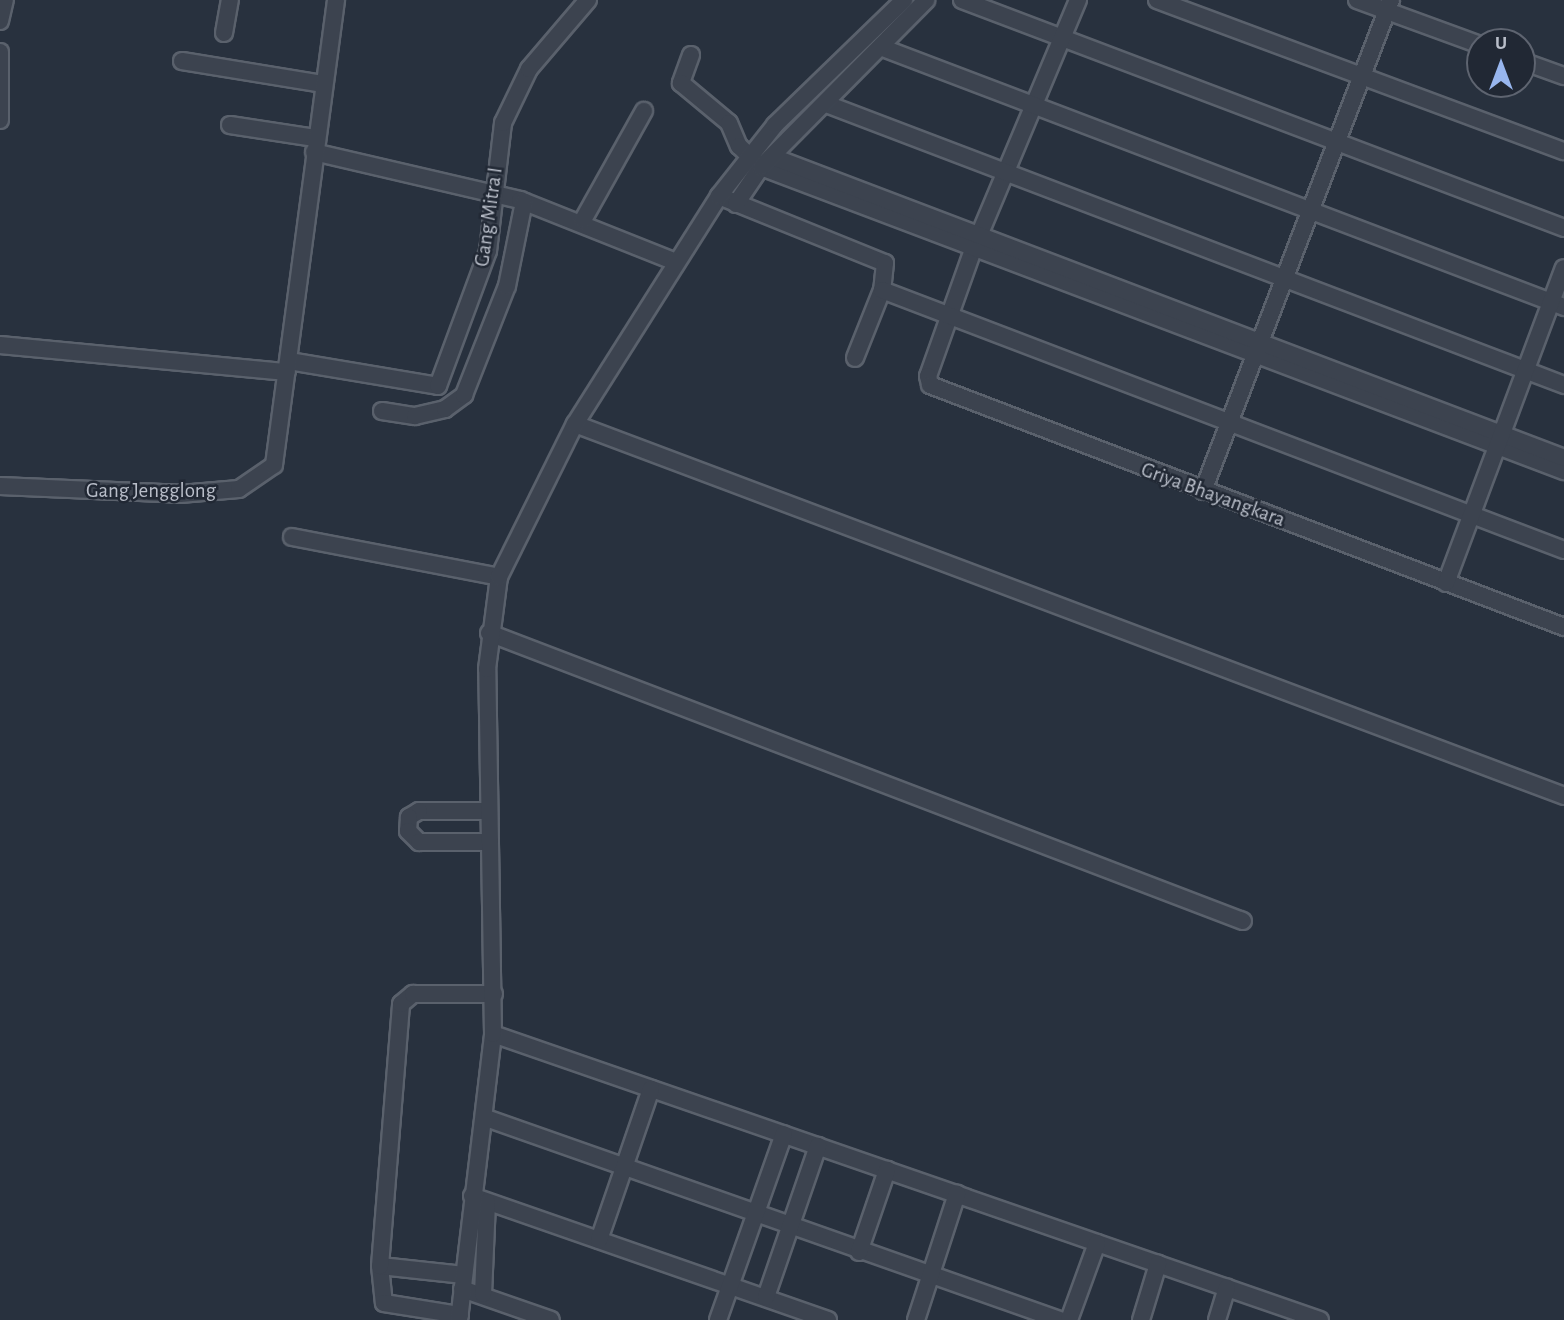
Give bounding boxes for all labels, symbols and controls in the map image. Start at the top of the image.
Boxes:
north arrow [1466,28,1536,98]
text: U [1495,34,1507,53]
street label: Gang Mitra I [470,166,508,268]
street label: Griya Bhayangkara [1137,457,1289,533]
street label: Gang Jengglong [86,478,216,504]

